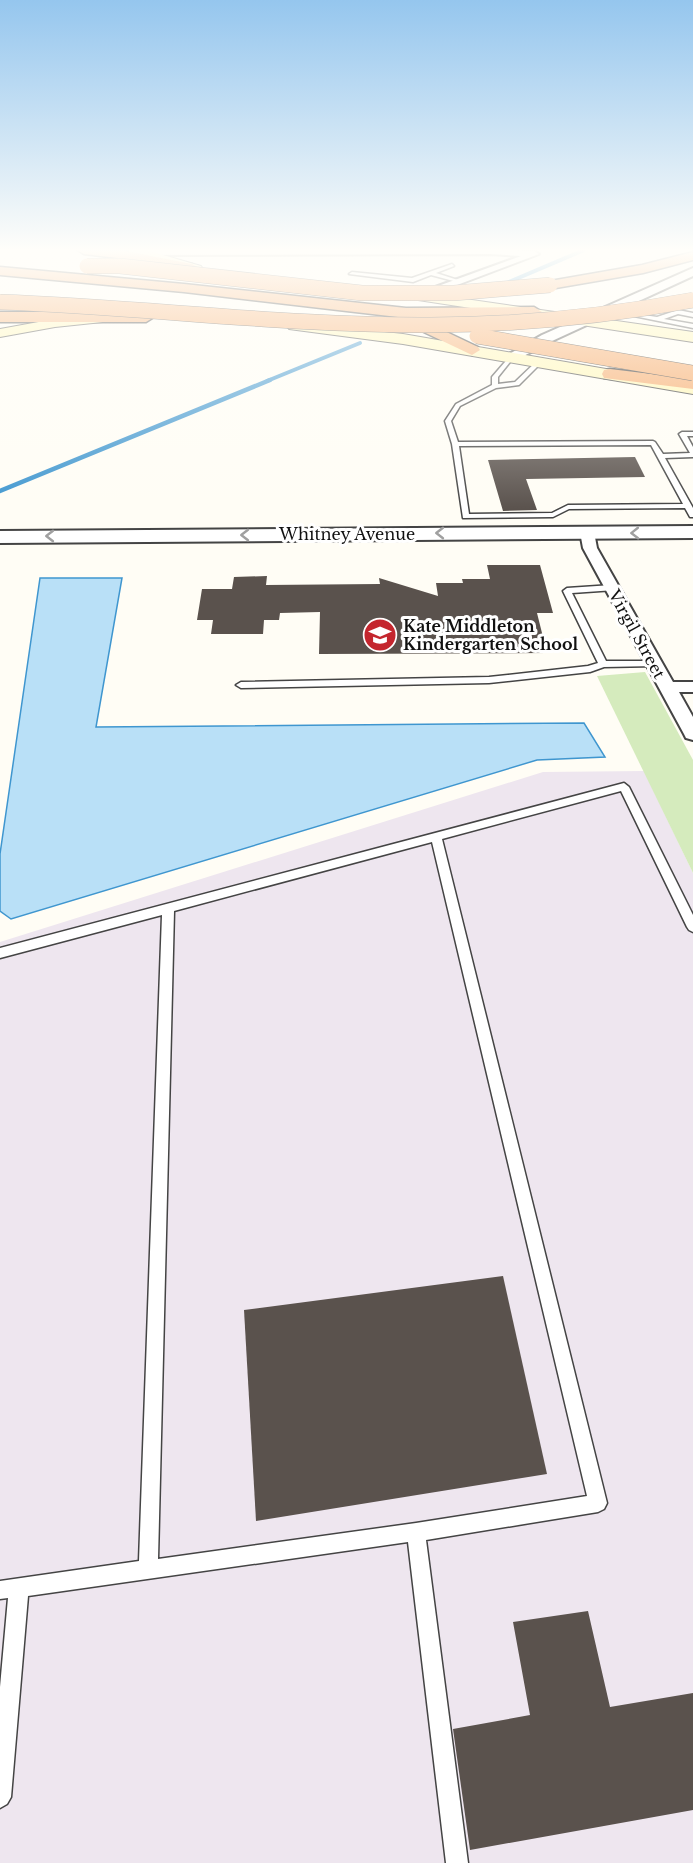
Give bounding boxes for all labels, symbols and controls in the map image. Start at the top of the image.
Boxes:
street label: Whitney Avenue [278,524,415,544]
one-way arrow [435,527,444,539]
one-way arrow [630,527,639,539]
one-way arrow [240,529,249,541]
one-way arrow [45,530,54,542]
street label: Virgil Street [604,585,670,682]
place label: Kate Middleton Kindergarten School [403,616,578,654]
school or university icon: Kate Middleton Kindergarten School [362,617,398,653]

